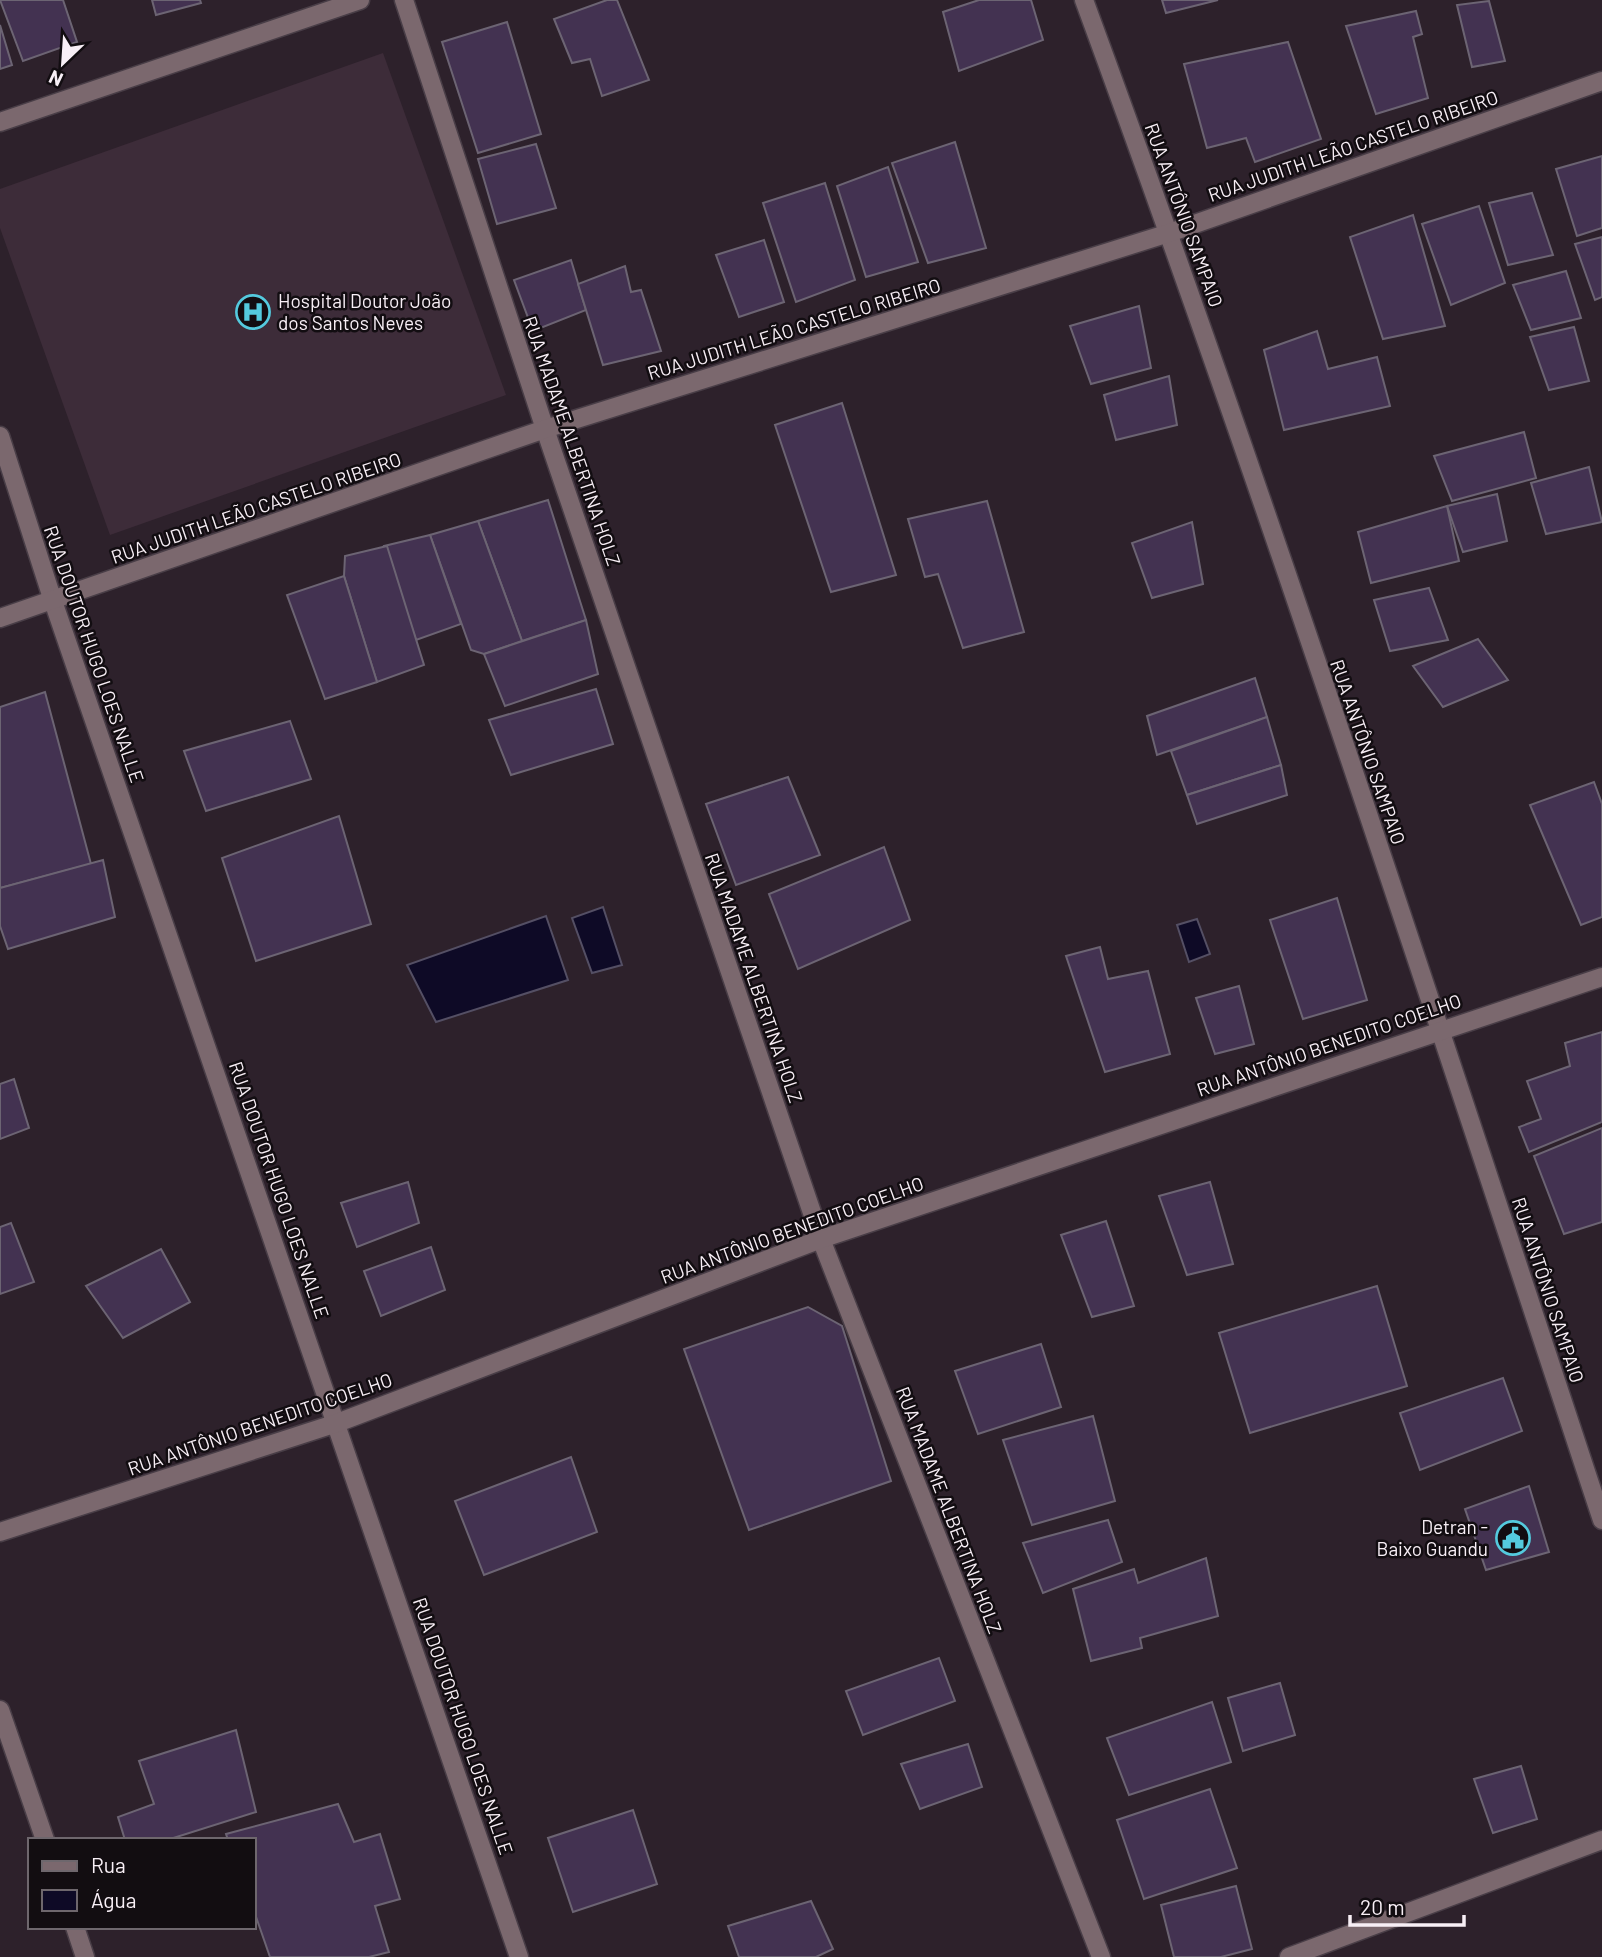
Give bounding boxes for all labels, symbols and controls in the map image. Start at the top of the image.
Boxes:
north arrow [28,28,98,98]
text: N [45,66,66,92]
street label: RUA JUDITH LEÃO CASTELO RIBEIRO [1205,85,1501,206]
street label: RUA ANTÔNIO SAMPAIO [1141,120,1228,310]
street label: RUA JUDITH LEÃO CASTELO RIBEIRO [644,273,943,384]
place label: Hospital Doutor João dos Santos Neves [278,289,451,334]
hospital icon: Hospital Doutor João dos Santos Neves [234,293,272,331]
street label: RUA MADAME ALBERTINA HOLZ [519,313,626,569]
street label: RUA JUDITH LEÃO CASTELO RIBEIRO [108,447,404,568]
street label: RUA DOUTOR HUGO LOES NALLE [40,522,149,785]
street label: RUA ANTÔNIO SAMPAIO [1326,656,1411,847]
street label: RUA MADAME ALBERTINA HOLZ [701,850,808,1106]
street label: RUA ANTÔNIO BENEDITO COELHO [1194,988,1464,1101]
street label: RUA DOUTOR HUGO LOES NALLE [225,1058,334,1321]
street label: RUA ANTÔNIO BENEDITO COELHO [657,1171,926,1288]
street label: RUA ANTÔNIO SAMPAIO [1508,1194,1589,1386]
street label: RUA ANTÔNIO BENEDITO COELHO [125,1367,395,1480]
street label: RUA MADAME ALBERTINA HOLZ [892,1383,1007,1637]
place label: Detran - Baixo Guandu [1377,1515,1488,1560]
public building icon: Detran - Baixo Guandu [1494,1519,1532,1557]
street label: RUA DOUTOR HUGO LOES NALLE [409,1594,518,1857]
legend [28,1838,256,1929]
text: Rua [91,1852,126,1877]
scale bar [1350,1884,1464,1928]
text: Água [91,1887,137,1912]
text: 20 m [1360,1894,1405,1919]

